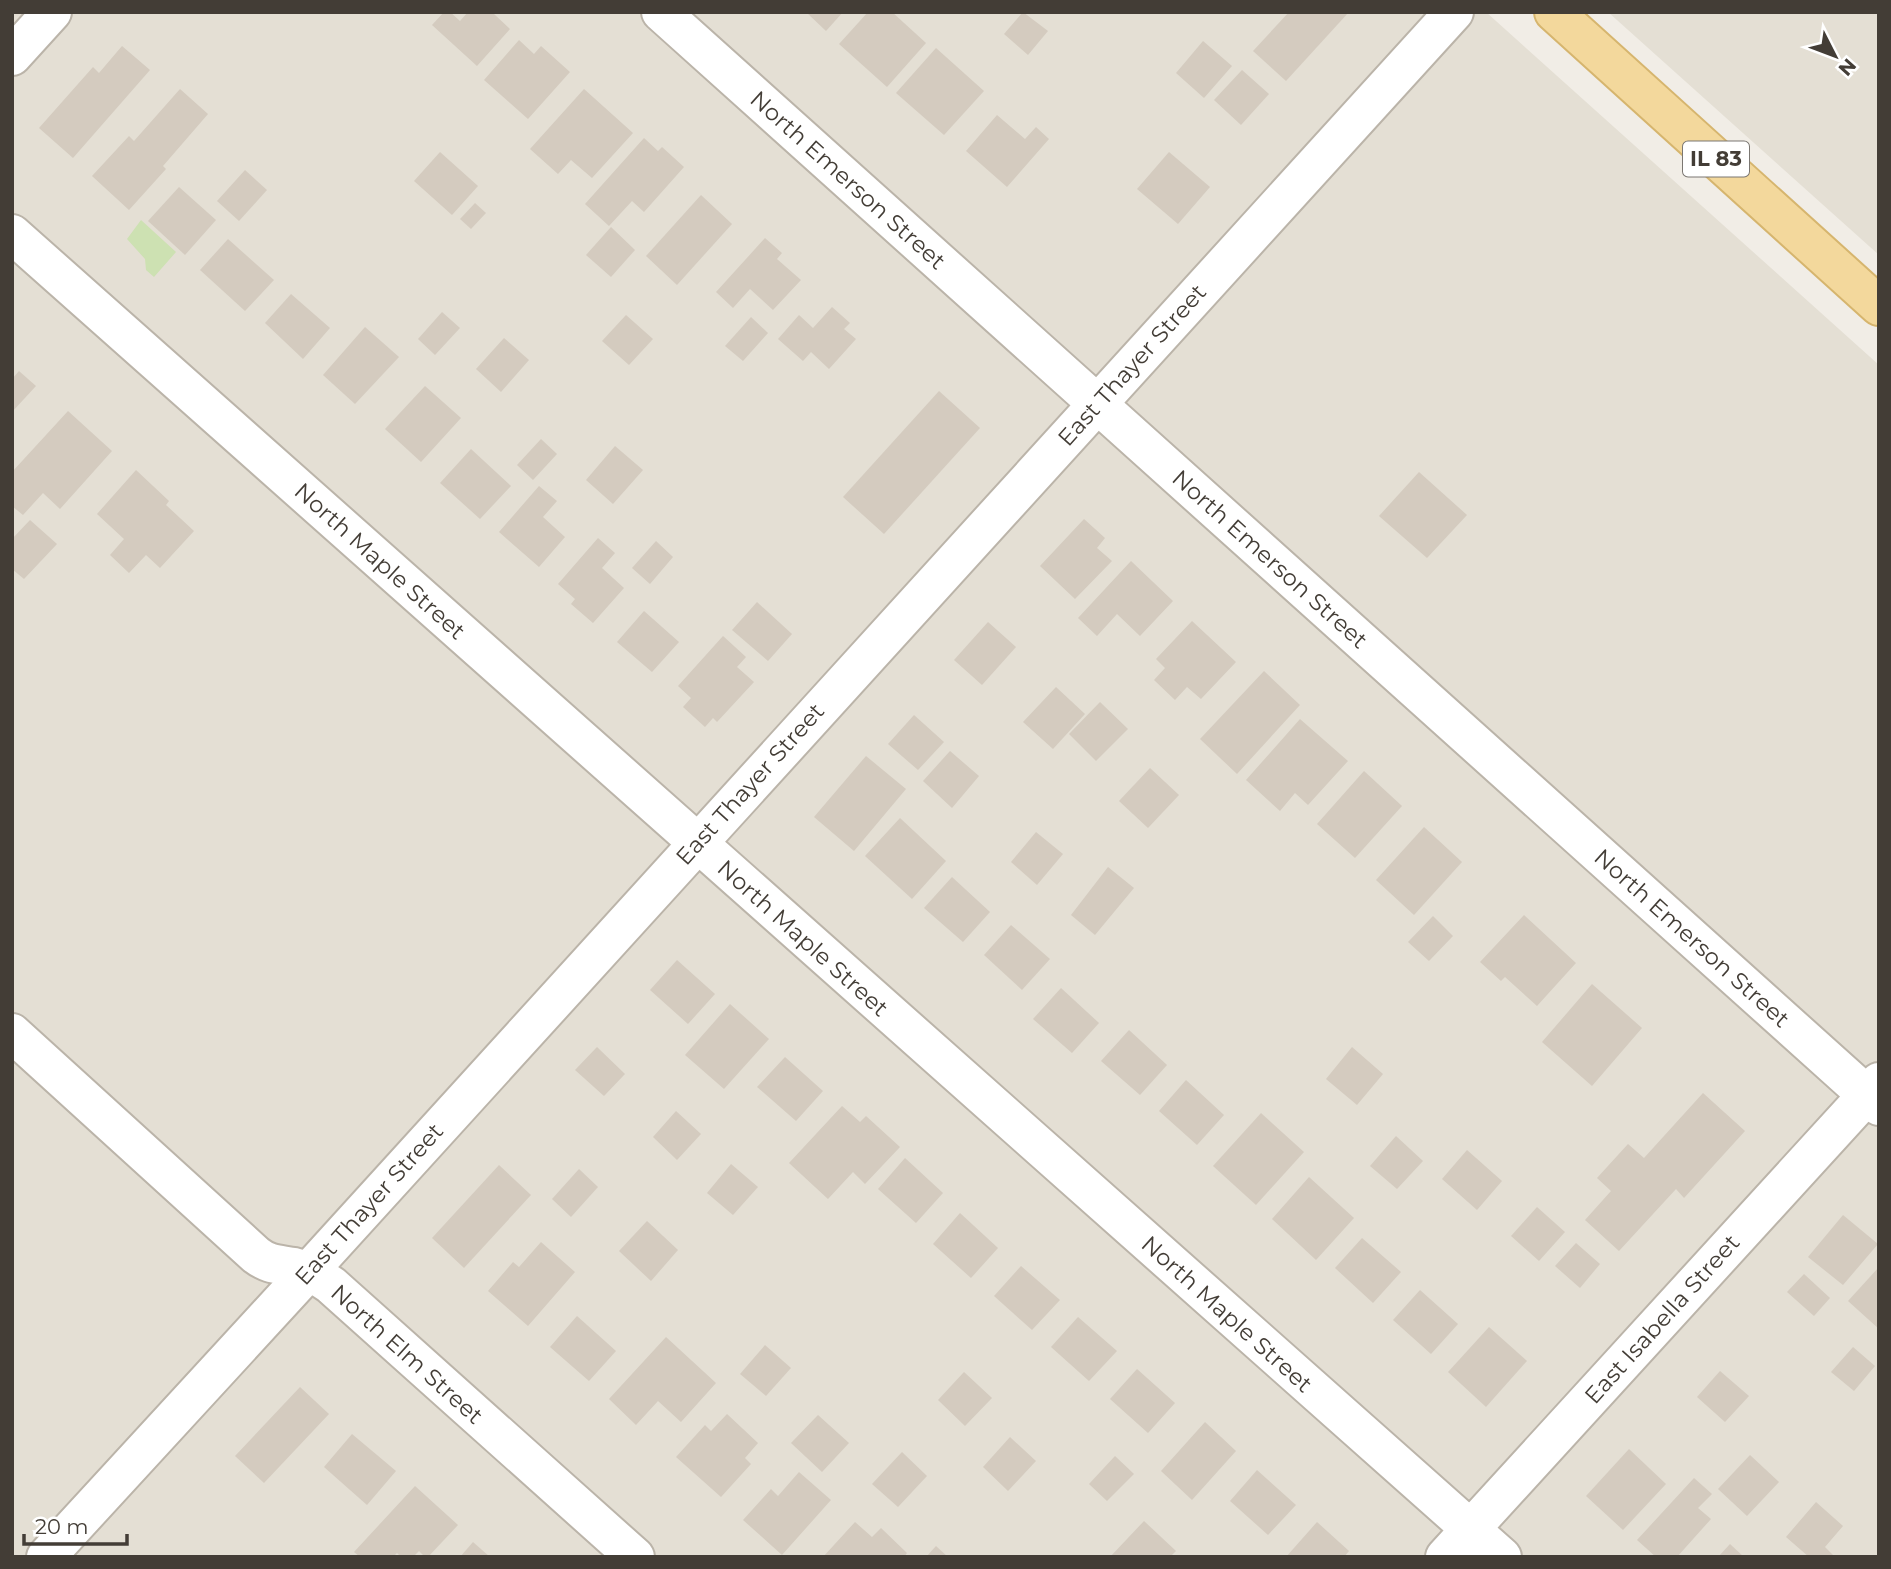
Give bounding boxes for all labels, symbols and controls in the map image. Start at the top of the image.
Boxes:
north arrow [1800,21,1870,91]
text: N [1834,54,1861,80]
street label: North Emerson Street [745,85,951,275]
road number: IL 83 [1683,142,1749,176]
street label: East Thayer Street [1052,278,1212,452]
street label: North Emerson Street [1167,464,1373,654]
street label: North Maple Street [289,477,471,645]
street label: East Thayer Street [670,697,830,871]
street label: North Emerson Street [1589,843,1795,1033]
street label: North Maple Street [712,854,894,1022]
street label: East Thayer Street [289,1117,449,1291]
street label: East Isabella Street [1579,1229,1745,1409]
street label: North Maple Street [1136,1230,1318,1398]
street label: North Elm Street [325,1278,489,1430]
scale bar [24,1502,128,1546]
text: 20 m [35,1514,89,1539]

